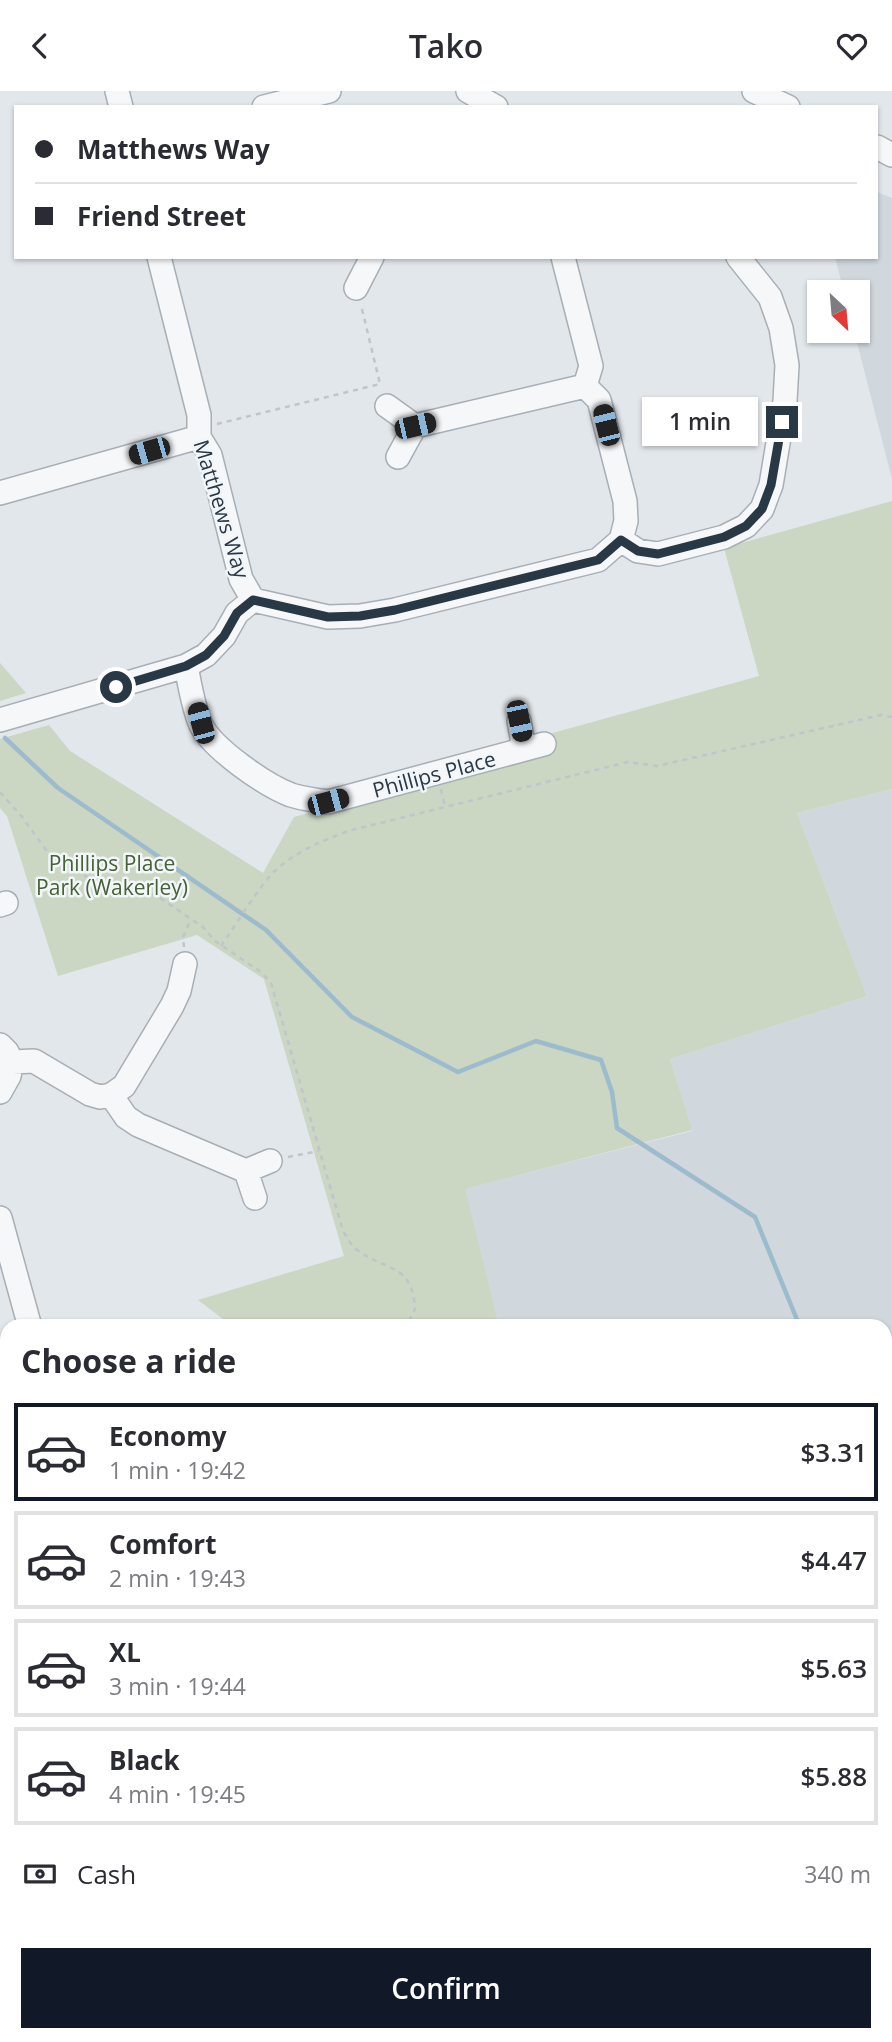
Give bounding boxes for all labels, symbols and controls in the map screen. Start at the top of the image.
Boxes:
text: Tako [409,24,483,67]
icon: back [21,27,59,65]
icon: heart [833,27,871,65]
text: Matthews Way [77,131,270,167]
text: Friend Street [77,198,246,234]
north arrow [807,280,870,343]
map controls [807,280,870,343]
callout: 1 min [642,397,758,447]
car [591,402,622,448]
text: 1 min [669,405,731,437]
route end [766,406,798,438]
car [393,411,438,441]
car [126,435,173,467]
street label: Matthews Way [188,436,257,582]
route start [100,671,132,703]
car [505,698,534,744]
car [186,700,217,746]
street label: Phillips Place [369,744,499,804]
car [305,786,352,818]
park label: Phillips Place Park (Wakerley) [36,849,188,901]
text: Choose a ride [21,1339,236,1382]
text: Economy [109,1418,227,1454]
icon: car [25,1421,88,1484]
text: $3.31 [800,1434,867,1470]
text: 1 min · 19:42 [109,1454,246,1486]
text: Comfort [109,1526,216,1562]
icon: car [25,1529,88,1592]
text: $4.47 [800,1542,867,1578]
text: 2 min · 19:43 [109,1562,246,1594]
text: XL [109,1634,141,1670]
icon: car [25,1637,88,1700]
text: $5.63 [800,1650,867,1686]
text: 3 min · 19:44 [109,1670,246,1702]
text: Black [109,1742,180,1778]
icon: car [25,1745,88,1808]
text: $5.88 [800,1758,867,1794]
text: 4 min · 19:45 [109,1778,246,1810]
icon: cash [21,1855,59,1893]
text: Cash [77,1856,136,1892]
text: 340 m [804,1858,871,1890]
button: Confirm [21,1948,871,2028]

